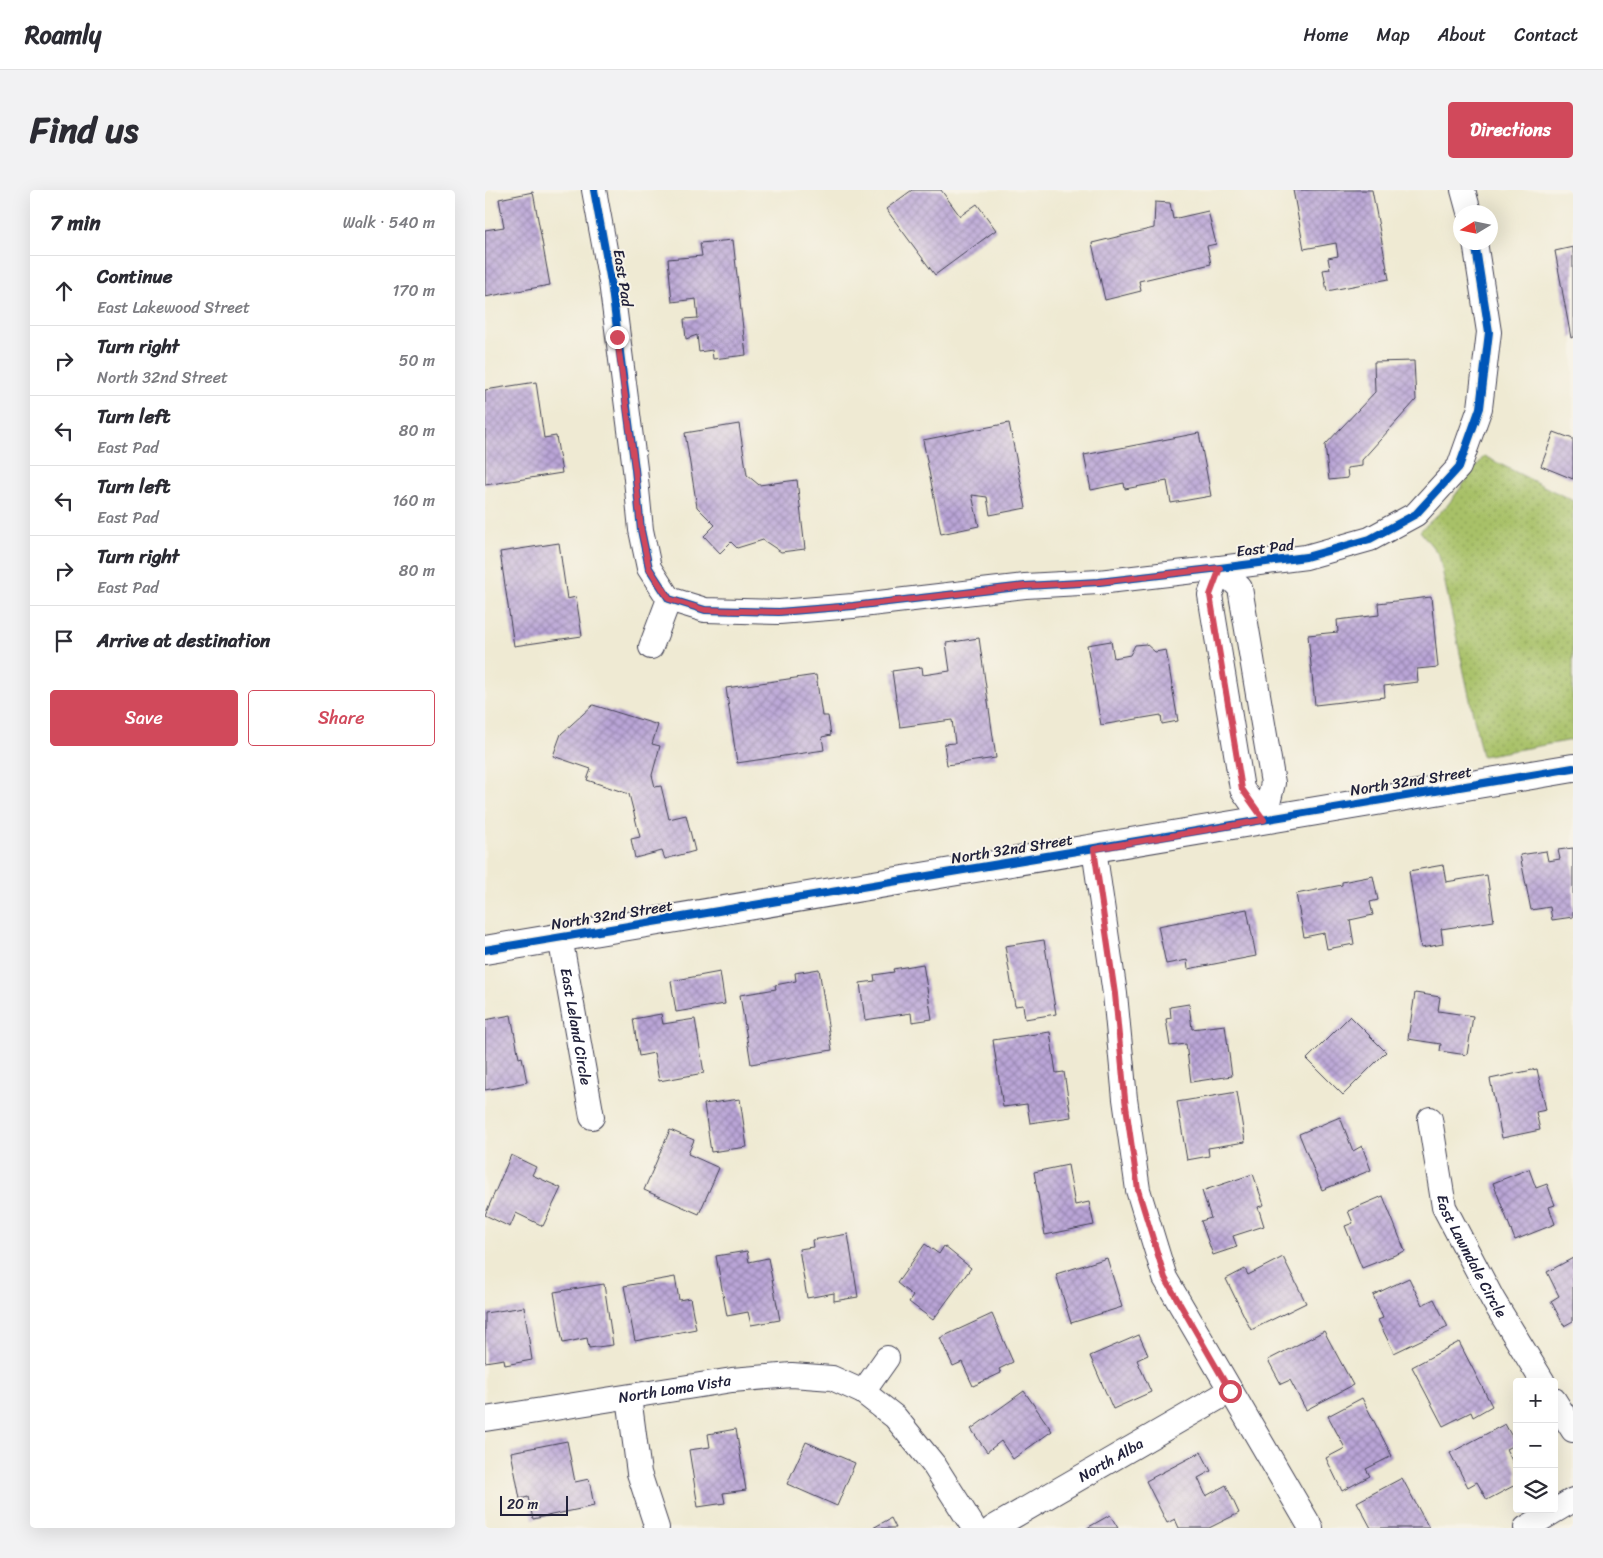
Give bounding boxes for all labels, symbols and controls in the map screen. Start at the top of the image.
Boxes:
text: Roamly [25,14,101,56]
text: Home [1304,19,1349,51]
text: Map [1377,19,1410,51]
text: About [1438,19,1486,51]
text: Contact [1514,19,1578,51]
text: Find us [30,99,138,161]
button: Directions [1448,102,1573,158]
text: 7 min [50,204,101,242]
north arrow [1453,205,1498,250]
text: Walk · 540 m [343,208,435,237]
street label: East Pad [606,247,641,310]
text: Continue [97,260,173,293]
text: 170 m [392,276,435,305]
icon: ahead [50,277,78,305]
text: East Lakewood Street [97,293,250,322]
route end [606,326,629,349]
text: Turn right [97,330,179,363]
text: 50 m [399,346,435,375]
icon: right [50,347,78,375]
text: North 32nd Street [97,363,228,392]
text: Turn left [97,400,170,433]
text: 80 m [399,416,435,445]
icon: left [50,417,78,445]
text: East Pad [97,433,159,462]
text: Turn left [97,470,170,503]
text: 160 m [392,486,435,515]
icon: left [50,487,78,515]
text: East Pad [97,503,159,532]
street label: East Pad [1235,531,1296,564]
text: Turn right [97,540,179,573]
text: 80 m [399,556,435,585]
icon: right [50,557,78,585]
text: East Pad [97,573,159,602]
text: Arrive at destination [97,624,270,657]
icon: arrive [50,627,78,655]
button: Save [50,690,238,746]
button: Share [248,690,435,746]
street label: North 32nd Street [1348,758,1474,803]
street label: North 32nd Street [949,826,1075,871]
street label: North 32nd Street [549,892,675,937]
street label: East Leland Circle [553,966,599,1088]
street label: East Lawndale Circle [1429,1193,1514,1323]
street label: North Loma Vista [617,1367,733,1411]
map controls [1513,1378,1558,1513]
button: + [1513,1378,1558,1423]
route start [1219,1380,1242,1403]
button: − [1513,1423,1558,1468]
street label: North Alba [1073,1430,1149,1489]
button: layers [1513,1468,1558,1513]
text: 20 m [507,1492,538,1517]
scale bar [500,1493,567,1516]

